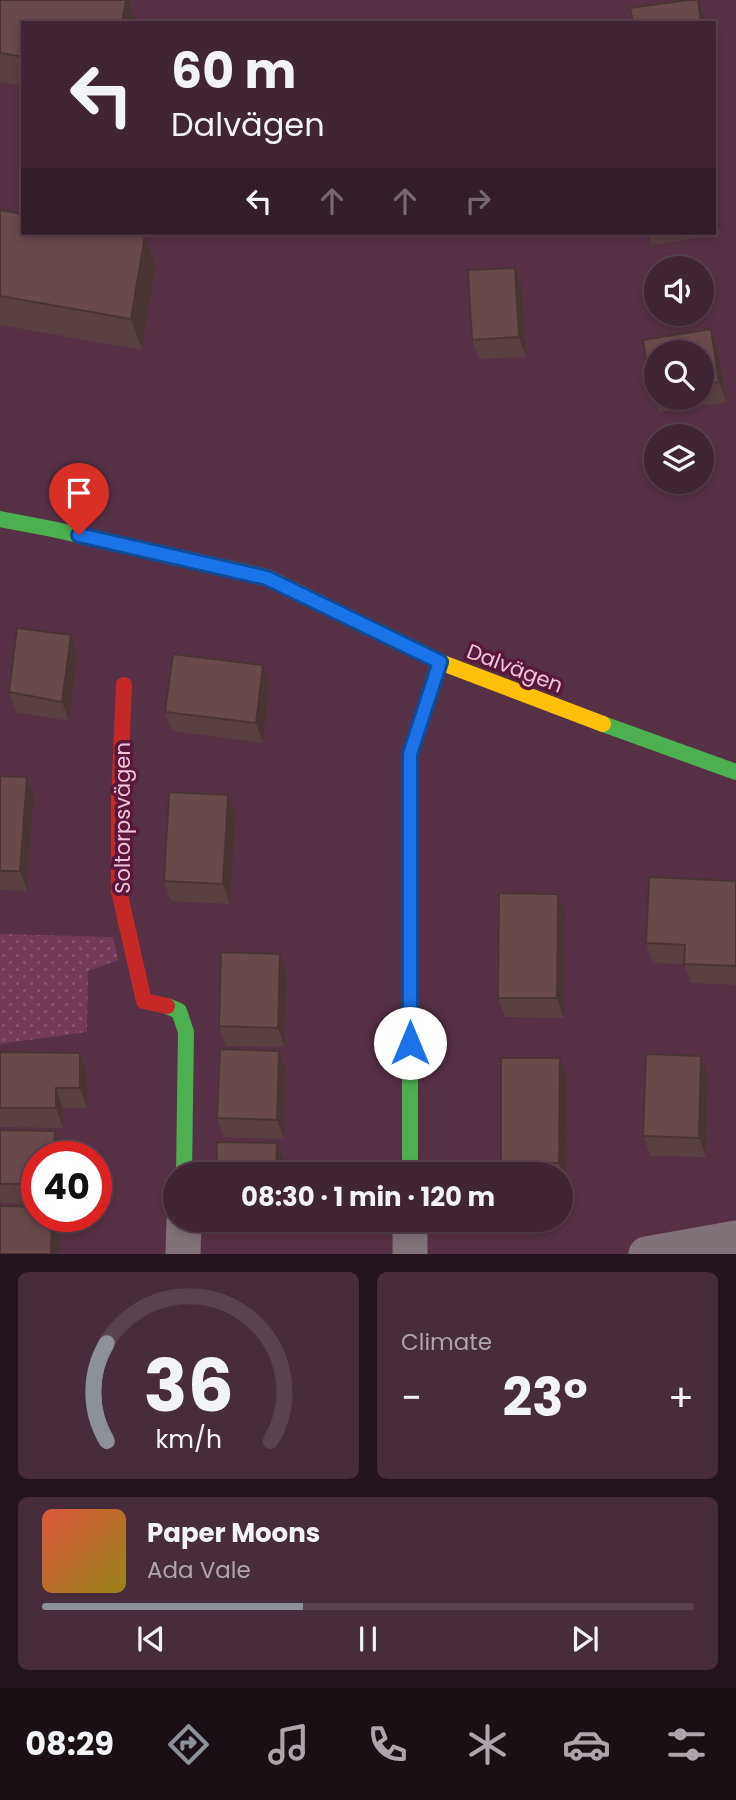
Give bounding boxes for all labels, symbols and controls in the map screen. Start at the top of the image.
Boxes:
text: 60 m [171,37,296,105]
icon: left [56,49,147,140]
text: Dalvägen [171,102,325,147]
icon: left [240,182,278,220]
icon: ahead [313,182,351,220]
icon: ahead [386,182,424,220]
icon: right [459,182,497,220]
map controls [644,256,714,494]
button: sound [644,256,714,326]
button: search [644,340,714,410]
button: layers [644,424,714,494]
pin [49,463,109,535]
icon: arrive [60,474,98,512]
street label: Dalvägen [463,636,567,700]
street label: Soltorpsvägen [108,742,137,894]
position arrow [373,1006,447,1080]
speed limit sign: 40 [21,1141,112,1232]
text: 08:30 · 1 min · 120 m [241,1179,495,1215]
text: Climate [401,1326,492,1358]
text: 36 [143,1336,234,1437]
text: 23° [502,1361,588,1434]
text: − [401,1371,422,1424]
text: + [668,1371,694,1424]
text: km/h [155,1422,222,1457]
text: Paper Moons [147,1515,320,1551]
text: Ada Vale [147,1554,251,1586]
icon: previous [132,1620,170,1658]
icon: pause [349,1620,387,1658]
icon: next [566,1620,604,1658]
icon: directions [164,1720,213,1769]
icon: music [264,1720,313,1769]
icon: phone [363,1720,412,1769]
icon: climate [463,1720,512,1769]
icon: car [562,1720,611,1769]
icon: filters [662,1720,711,1769]
text: 08:29 [25,1721,114,1766]

